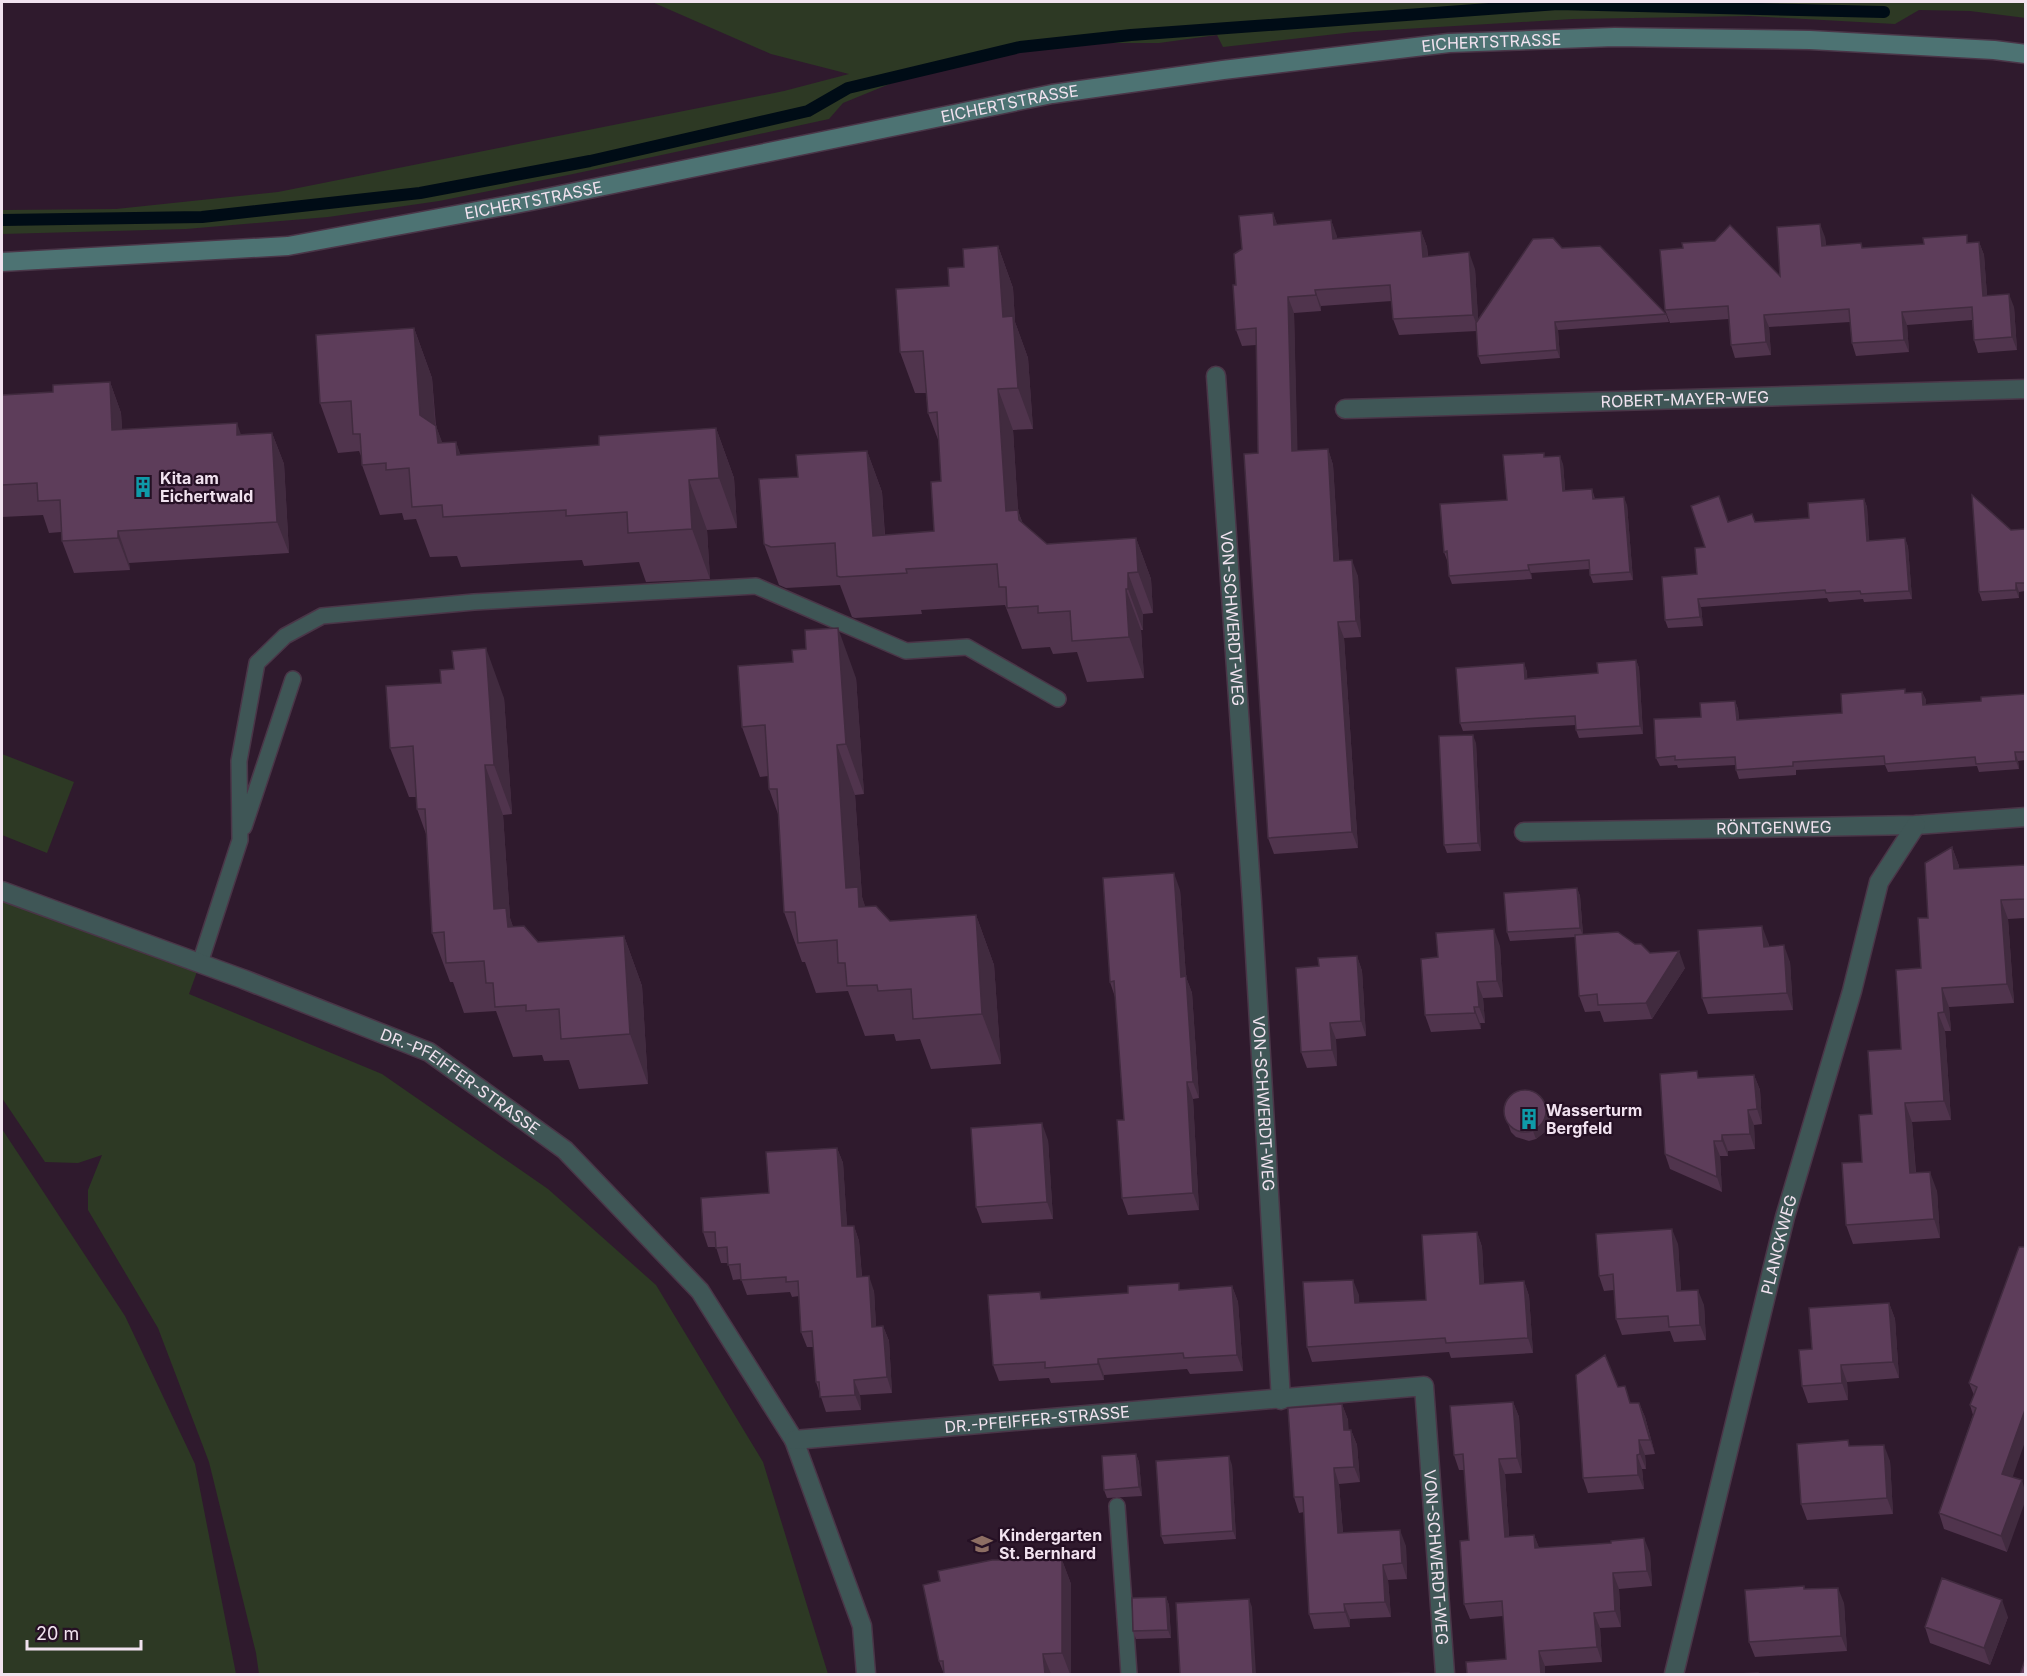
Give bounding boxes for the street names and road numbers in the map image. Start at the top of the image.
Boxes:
street label: EICHERTSTRASSE [1420,29,1561,56]
street label: EICHERTSTRASSE [939,80,1080,127]
street label: EICHERTSTRASSE [463,177,604,223]
street label: ROBERT-MAYER-WEG [1600,387,1769,411]
street label: VON-SCHWERDT-WEG [1217,530,1249,707]
street label: RÖNTGENWEG [1716,817,1832,839]
street label: VON-SCHWERDT-WEG [1249,1015,1279,1192]
street label: DR.-PFEIFFER-STRASSE [378,1024,544,1139]
street label: PLANCKWEG [1757,1192,1801,1296]
street label: DR.-PFEIFFER-STRASSE [944,1401,1130,1437]
street label: VON-SCHWERDT-WEG [1420,1469,1453,1646]

